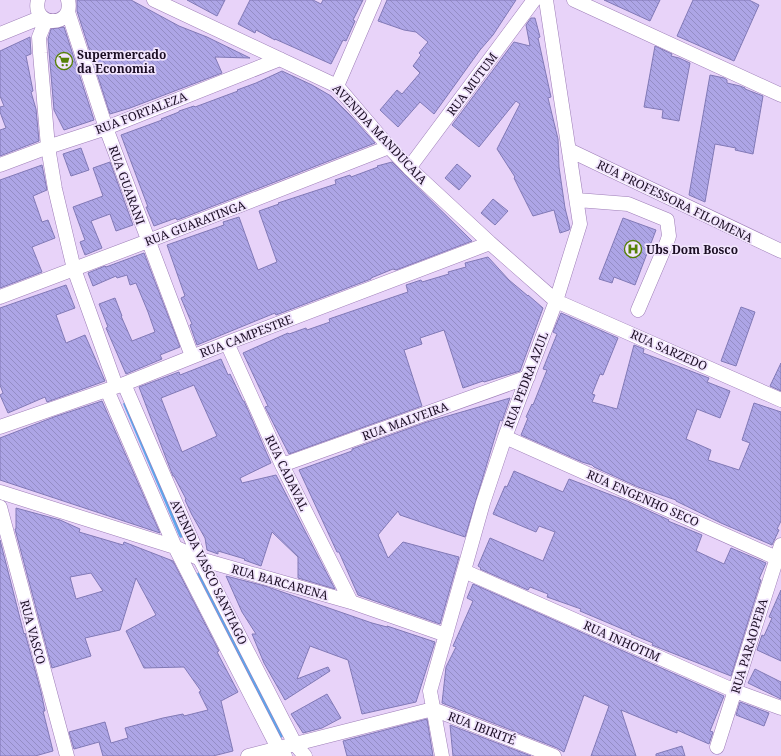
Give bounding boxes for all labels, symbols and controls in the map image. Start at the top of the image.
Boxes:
place label: Supermercado da Economia [77,46,167,77]
street label: RUA MUTUM [443,49,501,119]
supermarket icon: Supermercado da Economia [54,51,74,71]
street label: AVENIDA MANDUCAIA [329,80,431,188]
street label: RUA FORTALEZA [93,88,190,138]
street label: RUA GUARANI [105,143,149,227]
street label: RUA PROFESSORA FILOMENA [594,156,756,246]
street label: RUA GUARATINGA [142,196,248,250]
hospital icon: Ubs Dom Bosco [623,239,643,259]
place label: Ubs Dom Bosco [646,241,738,258]
street label: RUA CAMPESTRE [197,310,295,362]
street label: RUA SARZEDO [628,325,710,375]
street label: RUA PEDRA AZUL [500,329,552,431]
street label: RUA MALVEIRA [360,397,451,444]
street label: RUA CADAVAL [261,432,313,514]
street label: RUA ENGENHO SECO [584,466,702,530]
street label: AVENIDA VASCO SANTIAGO [166,497,252,648]
street label: RUA BARCARENA [229,560,331,604]
street label: RUA PARAOPEBA [726,596,772,696]
street label: RUA VASCO [16,598,50,666]
street label: RUA INHOTIM [581,616,663,666]
street label: RUA IBIRITÉ [446,707,518,749]

